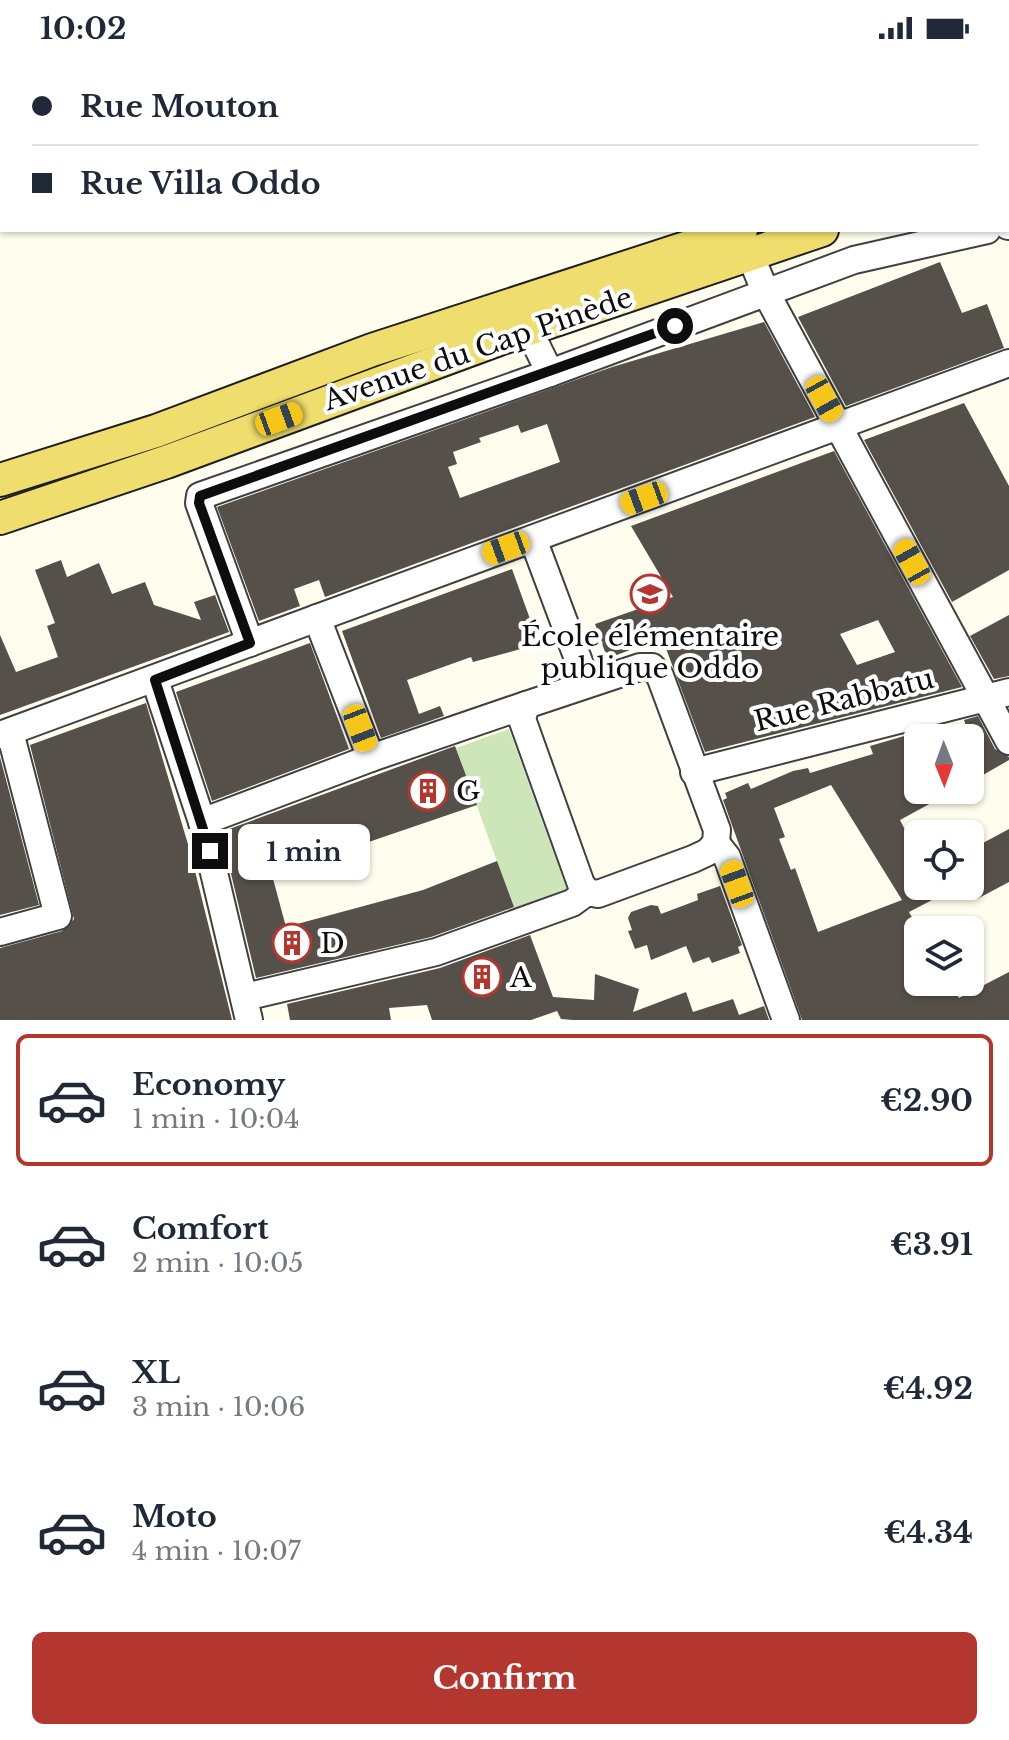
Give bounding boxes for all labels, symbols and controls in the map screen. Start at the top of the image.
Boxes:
text: 10:02 [40,10,126,47]
text: Rue Mouton [80,88,279,125]
text: Rue Villa Oddo [80,165,320,202]
street label: Avenue du Cap Pinède [318,280,637,419]
route start [657,308,693,344]
car [802,372,846,426]
car [252,400,306,438]
car [617,479,671,517]
car [479,529,533,567]
car [890,535,934,589]
school or university icon: École élémentaire publique Oddo [629,573,671,615]
place label: École élémentaire publique Oddo [521,619,779,686]
street label: Rue Rabbatu [751,661,938,739]
car [340,701,380,755]
north arrow [904,724,984,804]
map controls [904,724,984,996]
building icon: G [407,770,449,812]
place label: G [456,774,480,809]
button: locate [904,820,984,900]
callout: 1 min [238,823,370,879]
route end [192,833,228,869]
text: 1 min [266,836,342,868]
car [718,857,756,911]
button: layers [904,916,984,996]
building icon: D [271,922,313,964]
place label: D [320,926,345,961]
building icon: A [461,956,503,998]
place label: A [509,960,532,995]
icon: car [36,1064,108,1136]
text: Economy [132,1066,285,1103]
text: €2.90 [880,1082,973,1119]
text: 1 min · 10:04 [132,1103,299,1135]
icon: car [36,1208,108,1280]
text: Comfort [132,1210,269,1247]
text: €3.91 [890,1226,973,1263]
text: 2 min · 10:05 [132,1247,303,1279]
icon: car [36,1352,108,1424]
text: XL [132,1354,180,1391]
text: €4.92 [883,1370,973,1407]
text: 3 min · 10:06 [132,1391,305,1423]
icon: car [36,1496,108,1568]
text: Moto [132,1498,217,1535]
text: €4.34 [883,1514,973,1551]
text: 4 min · 10:07 [132,1535,301,1567]
button: Confirm [32,1632,977,1724]

